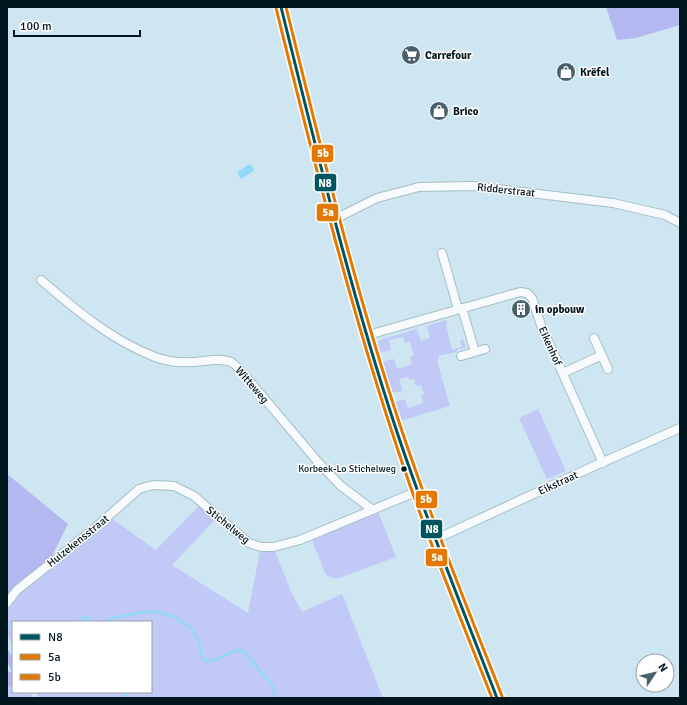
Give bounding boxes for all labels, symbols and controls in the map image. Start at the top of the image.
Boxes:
scale bar [14,12,140,38]
text: 100 m [20,19,52,34]
supermarket icon: Carrefour [400,44,422,66]
place label: Carrefour [425,49,472,62]
shop icon: Krëfel [555,61,577,83]
place label: Krëfel [580,66,610,79]
shop icon: Brico [428,100,450,122]
place label: Brico [453,105,479,118]
line badge: 5b [311,144,334,163]
text: 5b [317,147,329,160]
line badge: N8 [314,173,337,192]
text: N8 [318,177,332,190]
street label: Ridderstraat [476,180,536,200]
line badge: 5a [316,203,339,222]
text: 5a [322,206,334,219]
building icon: in opbouw [510,298,532,320]
place label: in opbouw [535,303,585,316]
street label: Eikenhof [536,324,565,369]
street label: Witteweg [233,364,272,406]
place label: Korbeek-Lo Stichelweg [298,463,396,475]
marker: Korbeek-Lo Stichelweg [399,464,409,474]
street label: Eikstraat [536,468,580,498]
line badge: 5b [415,490,438,509]
text: 5b [420,493,432,506]
street label: Stichelweg [204,504,252,547]
street label: Huizekensstraat [44,512,112,570]
line badge: N8 [420,519,443,539]
text: N8 [425,523,439,536]
line badge: 5a [425,548,448,567]
text: 5a [431,551,443,564]
legend [12,621,152,693]
text: N8 [48,630,63,645]
text: 5a [48,650,61,665]
north arrow [635,653,675,693]
text: N [655,661,670,674]
text: 5b [48,670,61,685]

